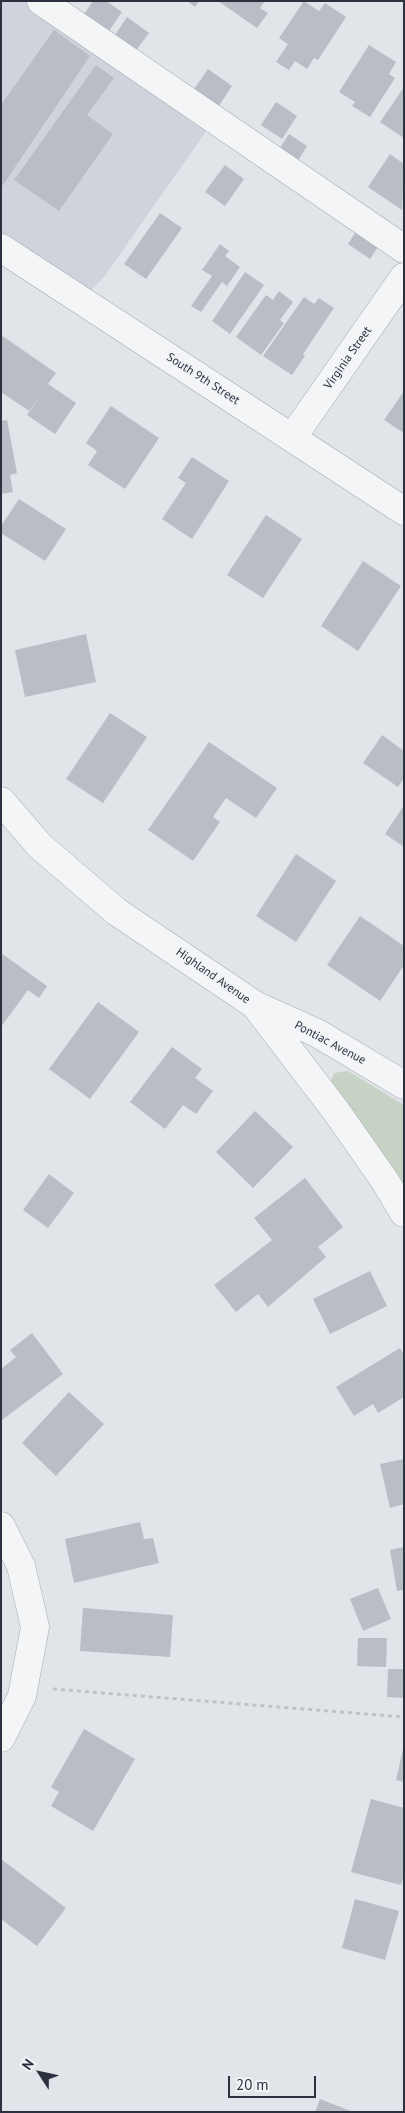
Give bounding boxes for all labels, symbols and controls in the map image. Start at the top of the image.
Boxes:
street label: Virginia Street [321,324,375,392]
street label: South 9th Street [164,350,242,408]
street label: Highland Avenue [173,945,253,1007]
street label: Pontiac Avenue [292,1018,368,1068]
north arrow [15,2048,65,2098]
text: N [18,2055,38,2073]
scale bar [230,2066,318,2098]
text: 20 m [236,2075,269,2094]

